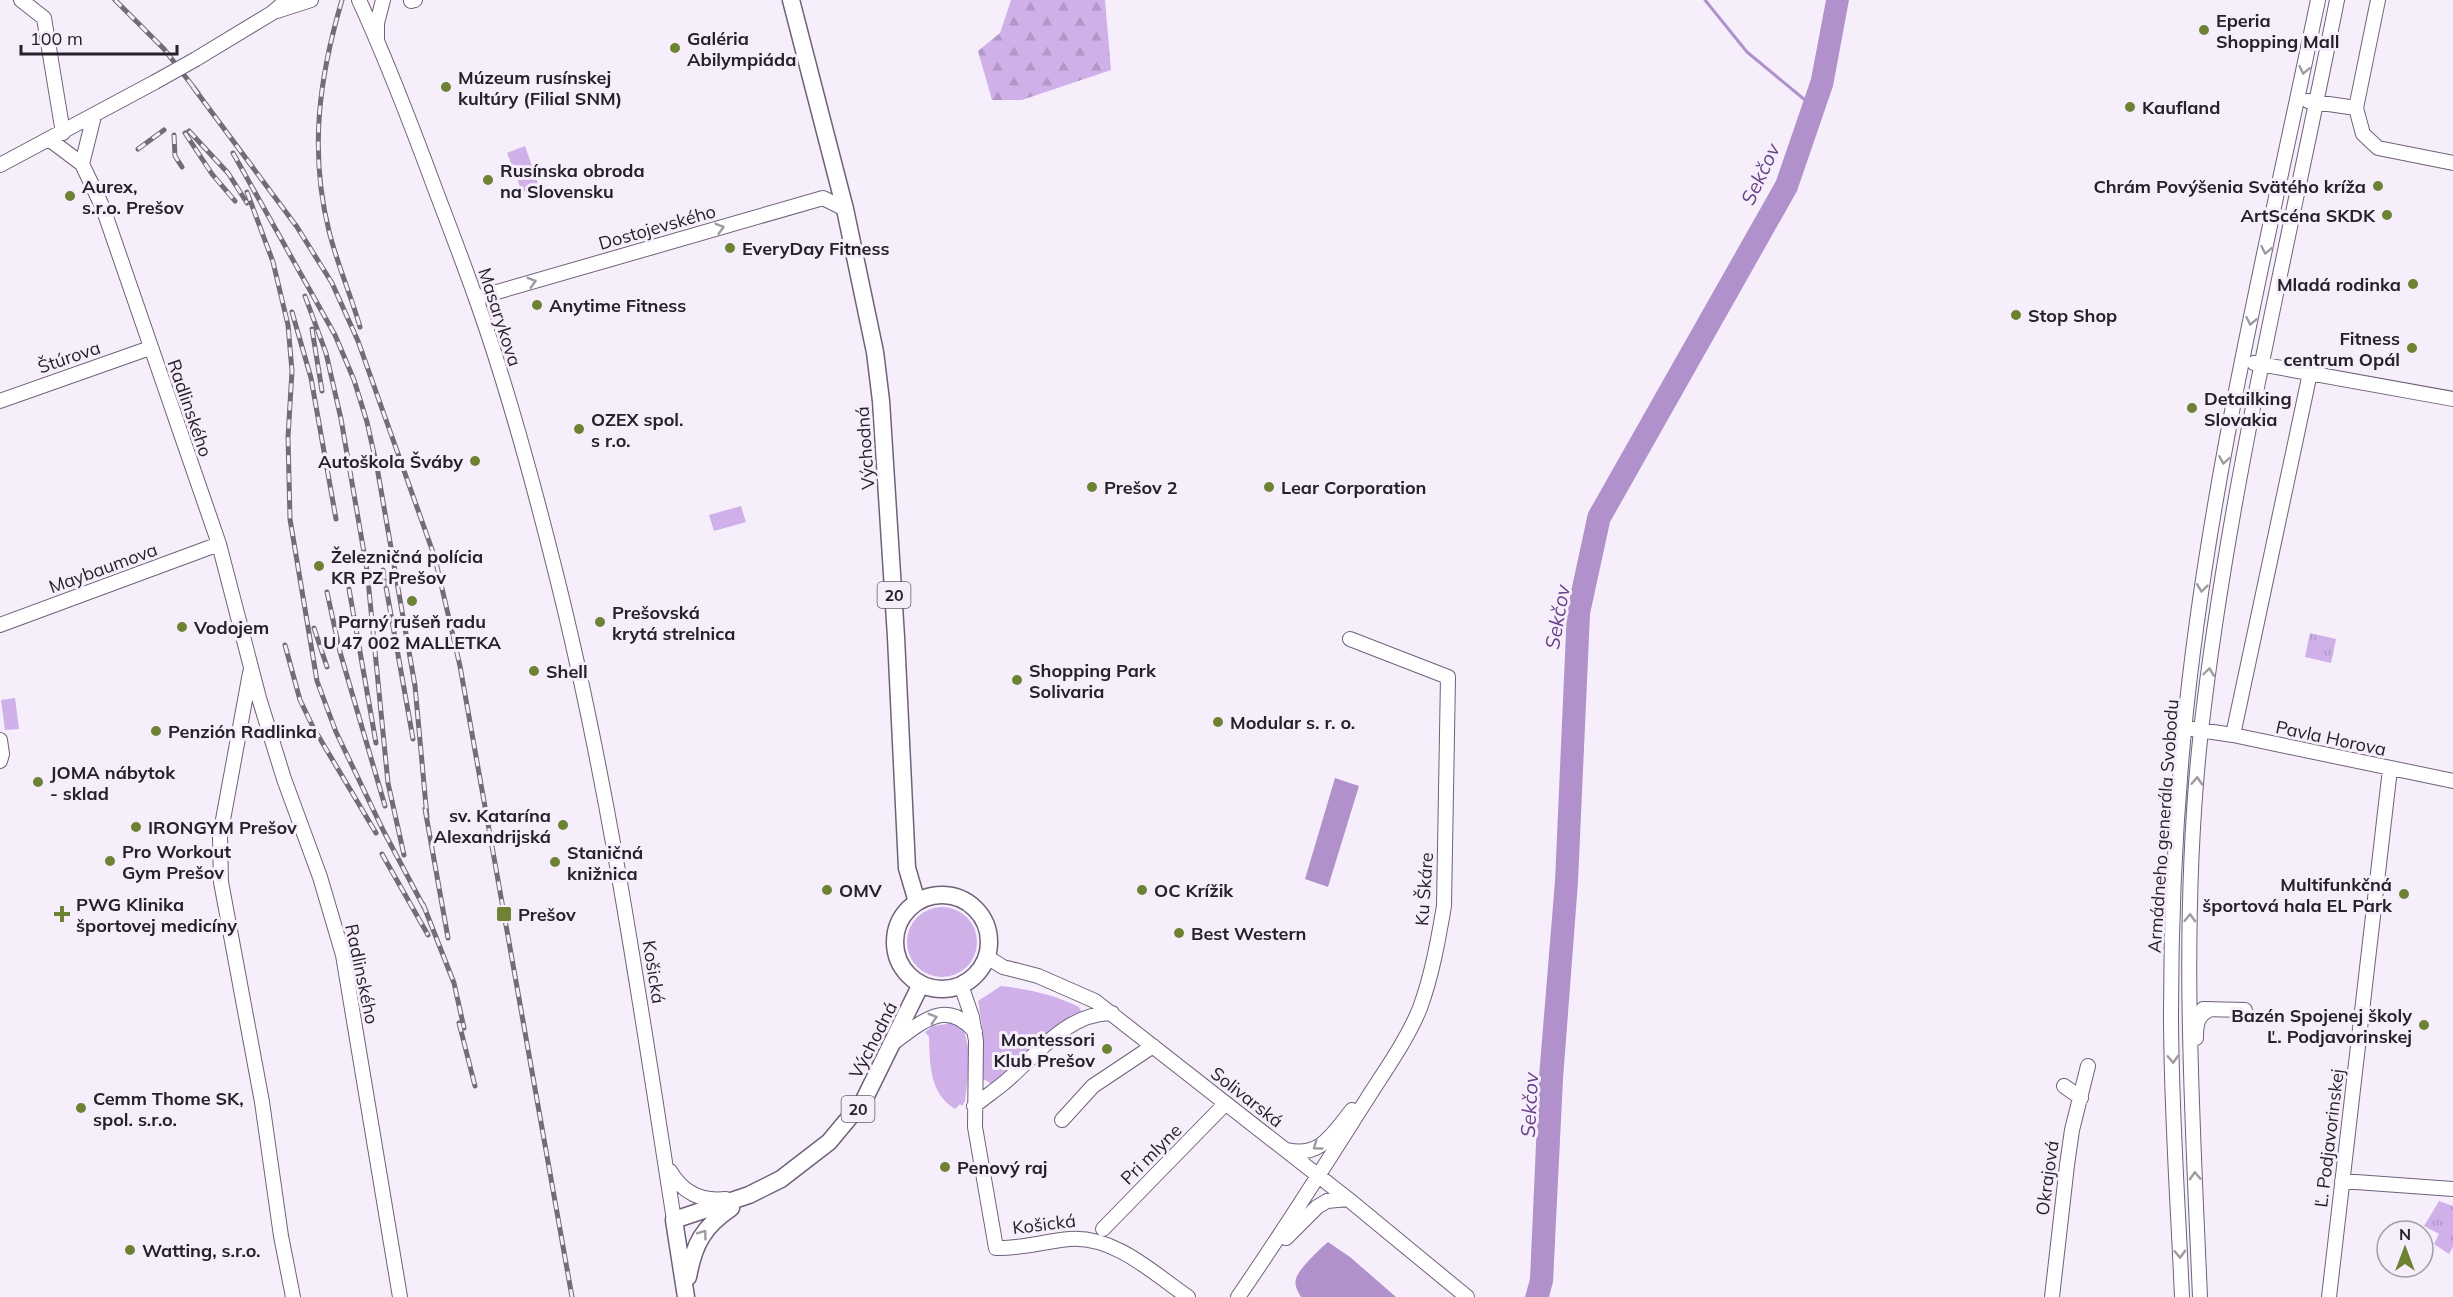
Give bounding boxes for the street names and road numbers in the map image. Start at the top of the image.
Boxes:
street label: Dostojevského [596,199,718,255]
street label: Masarykova [473,265,527,369]
street label: Štúrova [35,336,103,378]
street label: Radlinského [163,356,217,460]
street label: Východná [851,406,879,490]
street label: Maybaumova [46,538,160,598]
road number: 20 [878,582,910,608]
street label: Armádneho generála Svobodu [2143,698,2183,954]
street label: Pavla Horova [2274,715,2388,761]
street label: Ku Škáre [1410,851,1438,927]
street label: Radlinského [340,922,384,1026]
street label: Košická [638,939,670,1005]
street label: Východná [844,998,902,1082]
street label: Solivarská [1206,1062,1288,1132]
street label: Ľ. Podjavorinskej [2309,1067,2349,1209]
road number: 20 [842,1096,874,1122]
street label: Pri mlyne [1116,1119,1186,1189]
street label: Okrajová [2030,1139,2064,1217]
street label: Košická [1011,1209,1077,1239]

